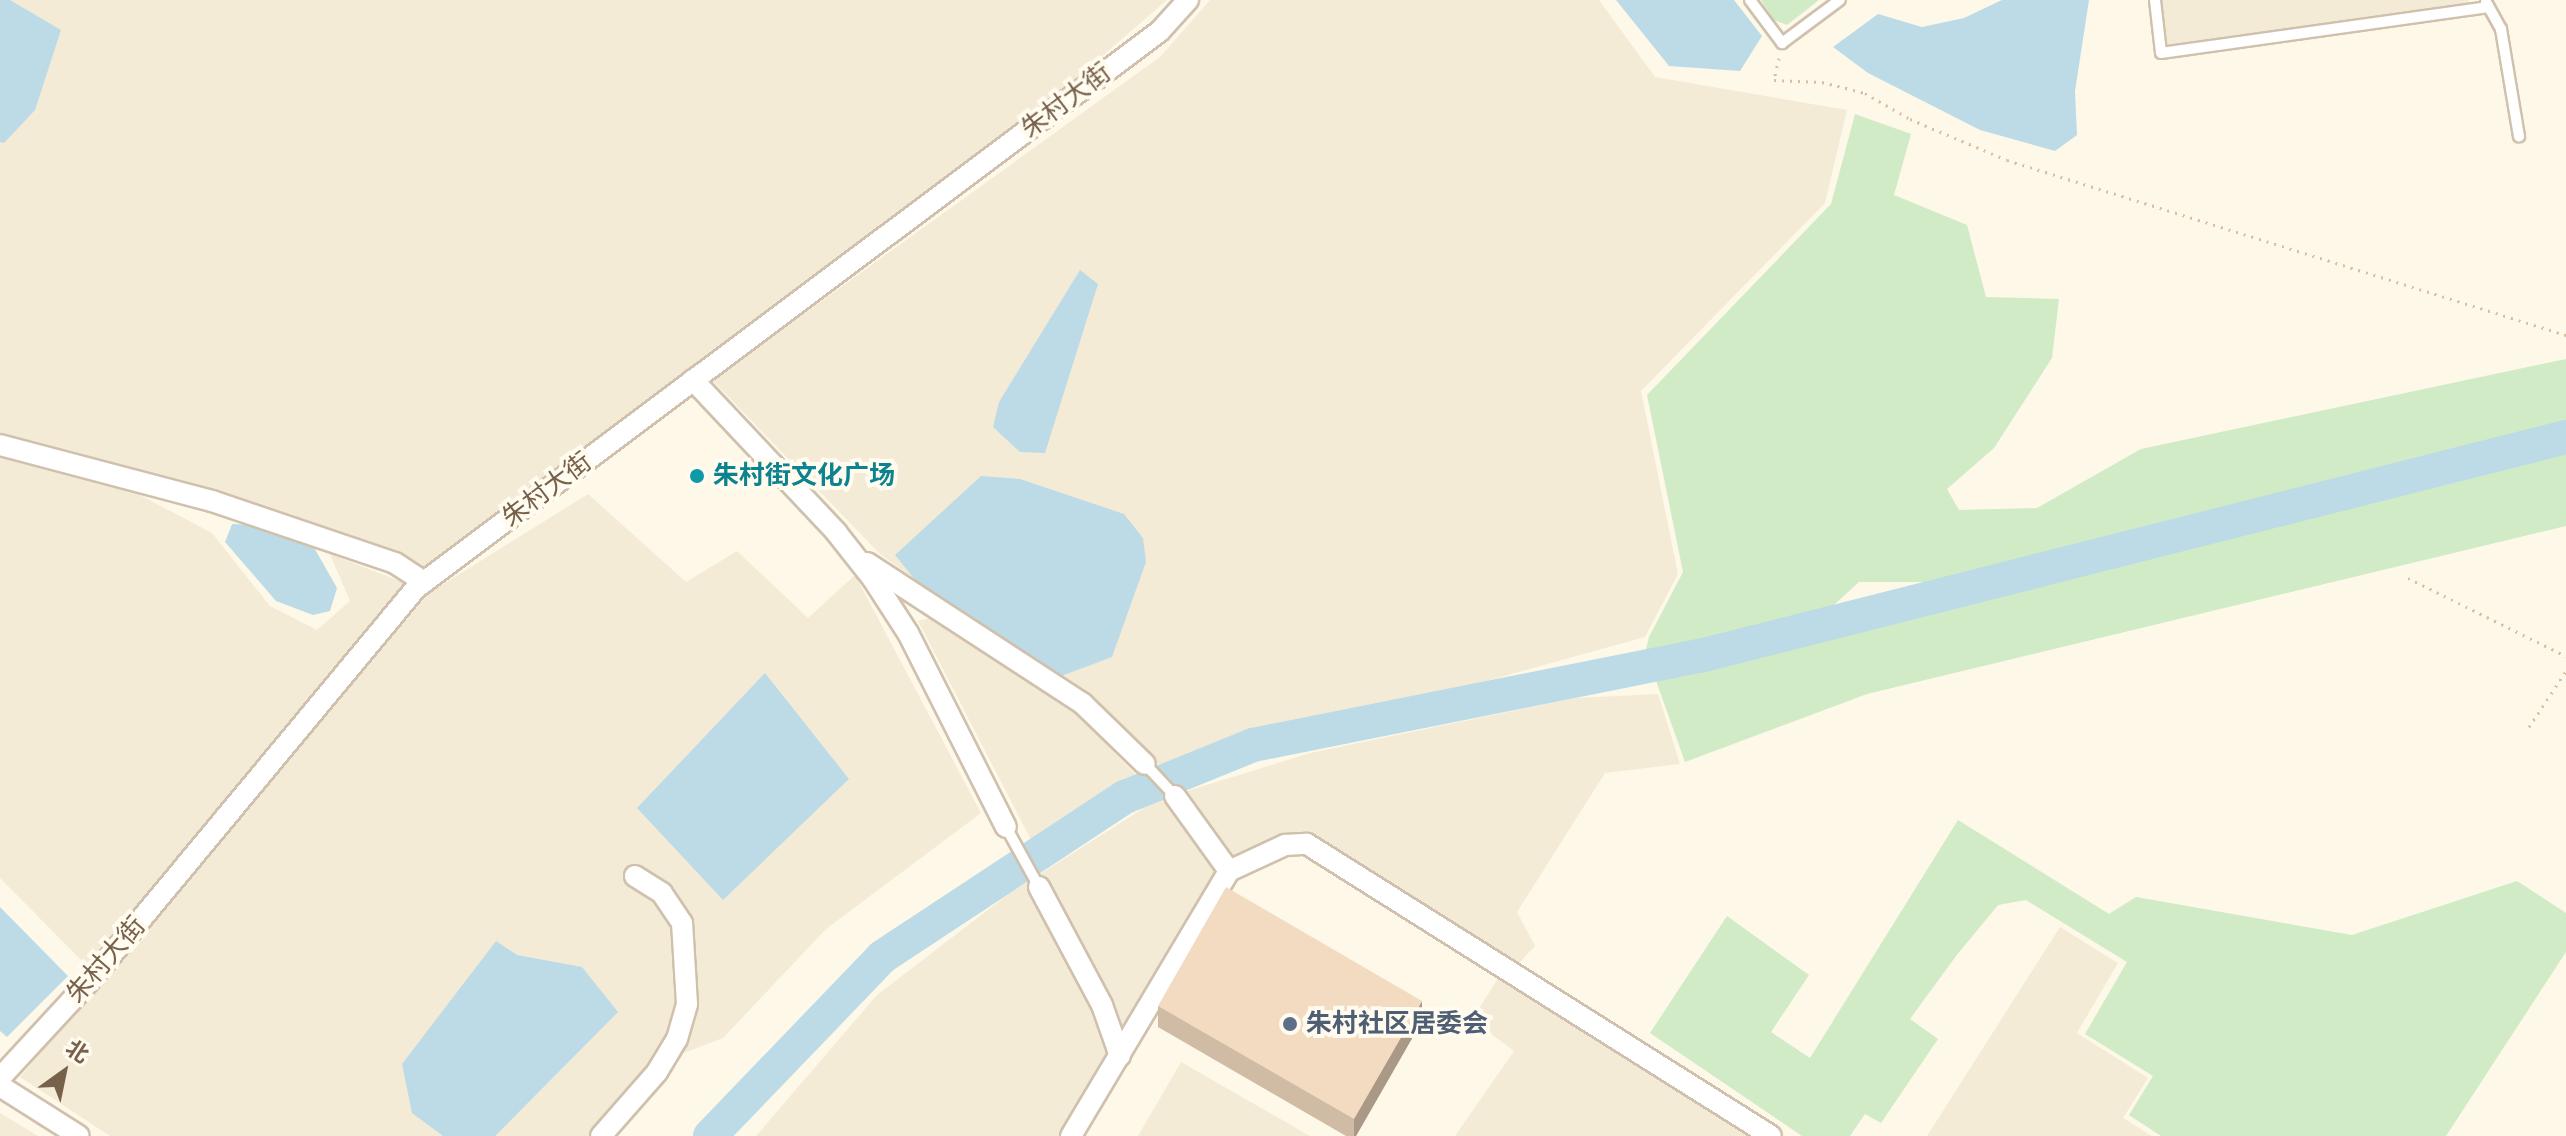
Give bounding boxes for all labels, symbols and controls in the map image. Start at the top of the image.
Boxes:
street label: 朱村大街 [1015,57,1117,145]
street label: 朱村大街 [496,446,598,534]
place label: 朱村街文化广场 [713,460,895,492]
marker: 朱村街文化广场 [688,467,706,485]
street label: 朱村大街 [60,911,152,1009]
place label: 朱村社区居委会 [1306,1008,1488,1040]
marker: 朱村社区居委会 [1281,1015,1299,1033]
north arrow [24,1032,104,1112]
text: 北 [60,1033,94,1070]

